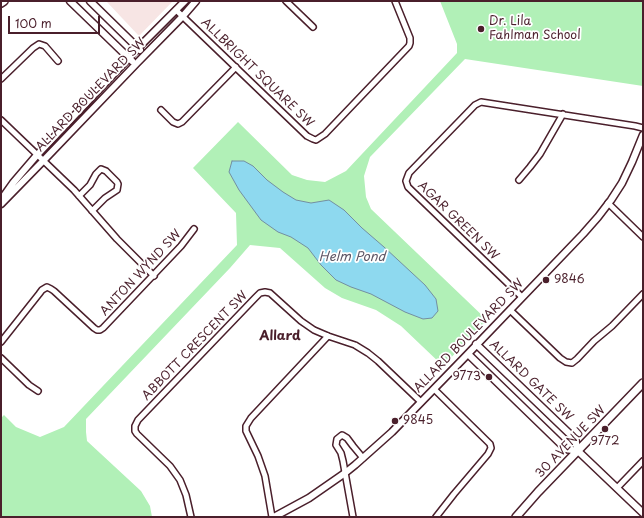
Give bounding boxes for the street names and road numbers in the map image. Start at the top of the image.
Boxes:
street label: ALLBRIGHT SQUARE SW [198,15,316,131]
street label: ALLARD BOULEVARD SW [33,35,149,155]
street label: AGAR GREEN SW [415,179,501,263]
street label: ANTON WYND SW [98,227,184,319]
street label: ALLARD BOULEVARD SW [411,276,527,396]
street label: ABBOTT CRESCENT SW [139,289,251,403]
street label: ALLARD GATE SW [486,338,576,424]
street label: 30 AVENUE SW [533,403,609,481]

